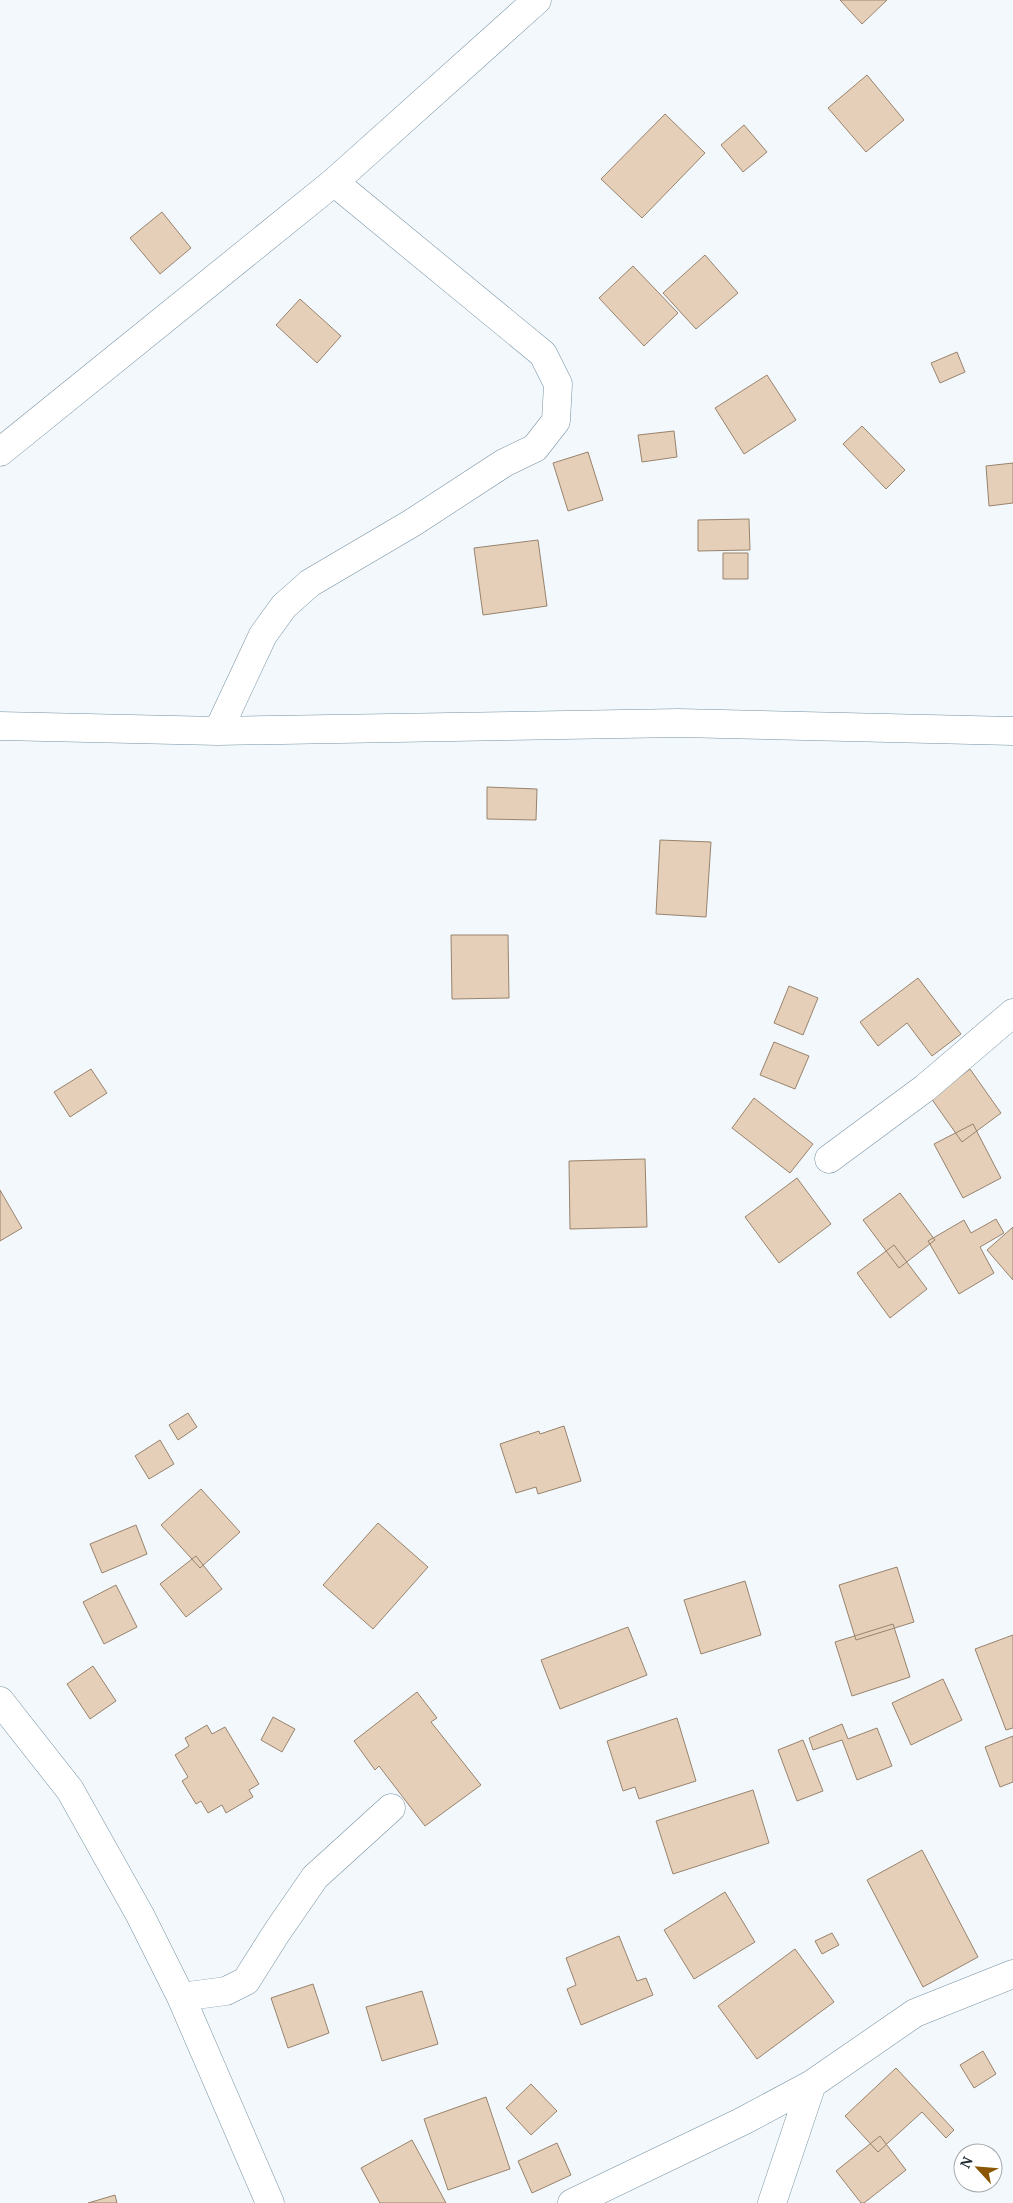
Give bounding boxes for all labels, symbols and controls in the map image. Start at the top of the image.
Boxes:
north arrow [953,2143,1003,2193]
text: N [955,2153,977,2171]

